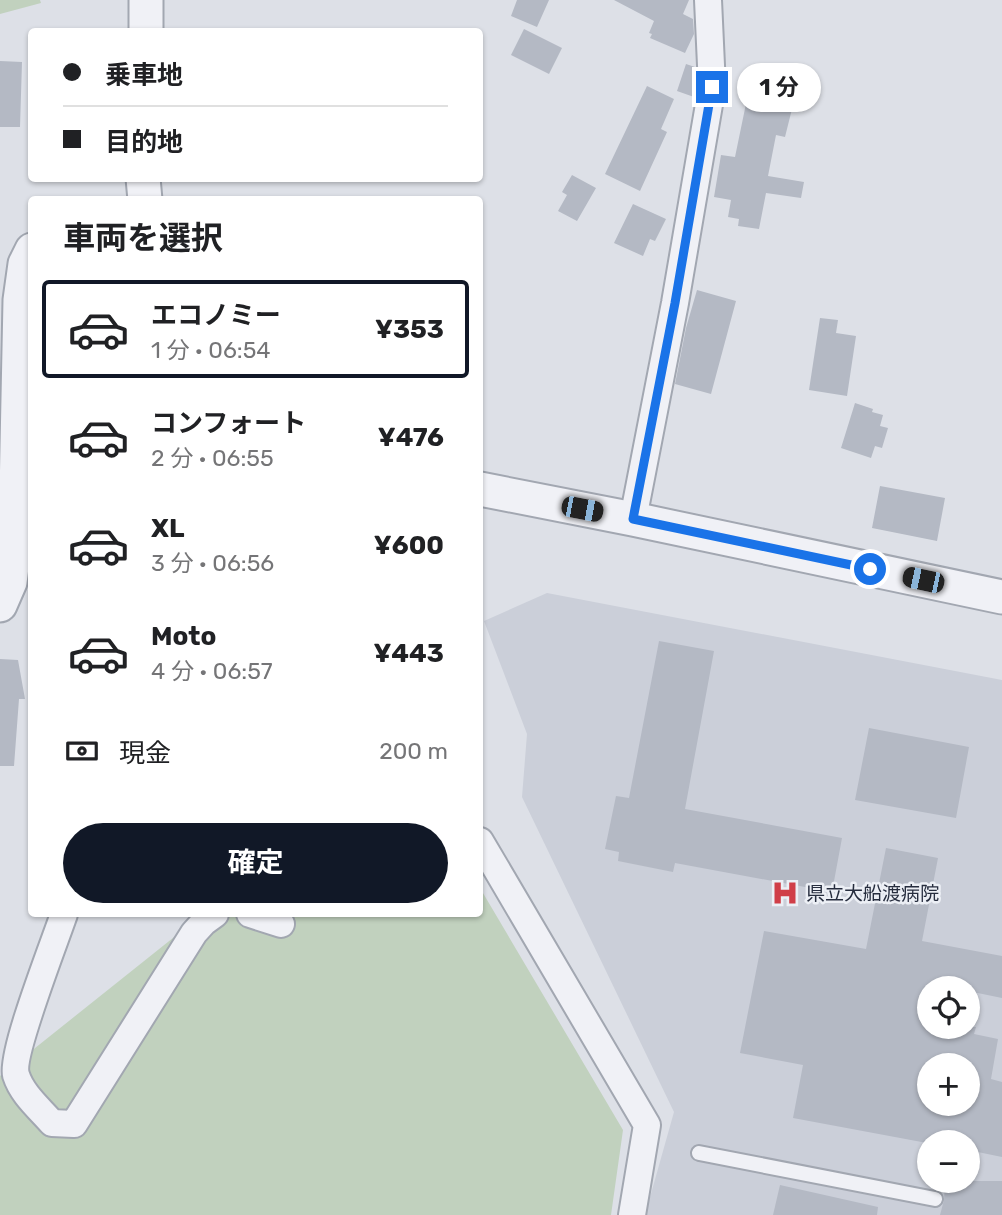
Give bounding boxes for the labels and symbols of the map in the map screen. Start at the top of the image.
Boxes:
callout: 1 分 [736,62,820,112]
route end [696,71,728,103]
car [560,495,605,523]
route start [854,553,886,585]
car [901,565,946,595]
hospital icon: 県立大船渡病院 [770,878,800,908]
place label: 県立大船渡病院 [806,882,939,905]

